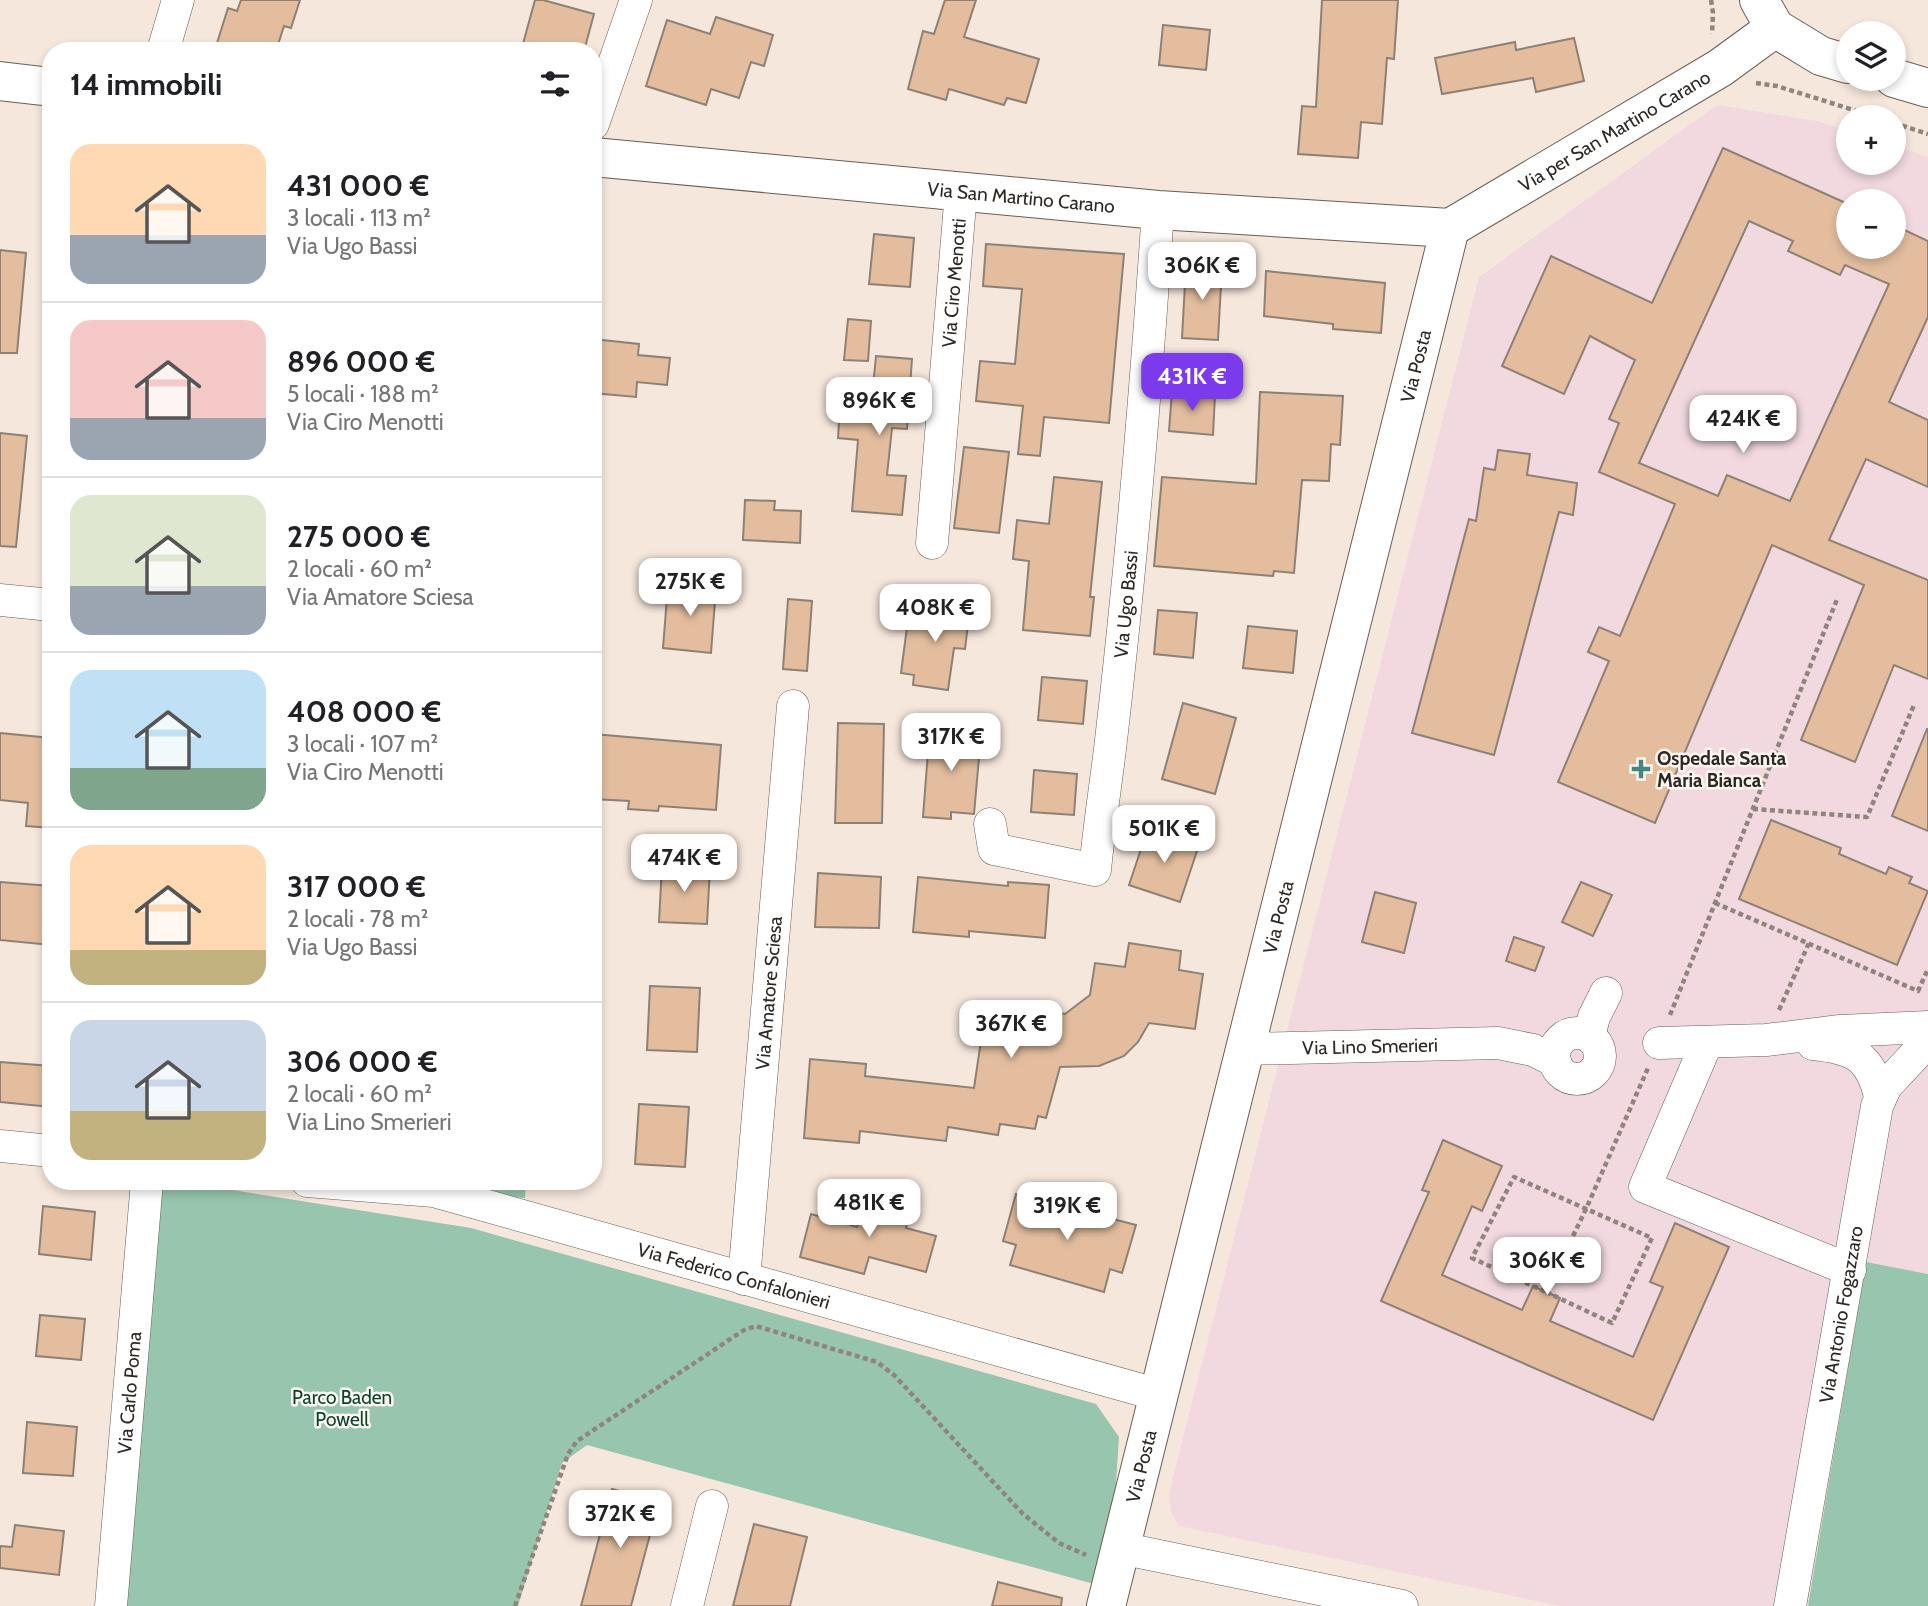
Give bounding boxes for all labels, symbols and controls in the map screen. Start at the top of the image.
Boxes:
map controls [1836,21,1906,259]
button: layers [1836,21,1906,91]
icon: filters [536,65,574,103]
street label: Via per San Martino Carano [1514,65,1714,196]
text: 14 immobili [70,66,222,103]
button: + [1836,105,1906,175]
text: 431 000 € [287,167,429,204]
icon: home [126,172,210,256]
street label: Via San Martino Carano [926,177,1116,217]
button: − [1836,189,1906,259]
text: 3 locali · 113 m² [287,204,431,232]
street label: Via Ciro Menotti [937,217,970,348]
text: Via Ugo Bassi [287,232,417,260]
pin: 306K € [1145,243,1259,302]
text: 306K € [1164,251,1240,279]
street label: Via Posta [1395,327,1436,405]
text: 896 000 € [287,343,435,380]
icon: home [126,348,210,432]
pin: 431K € [1135,354,1249,413]
text: 431K € [1157,362,1227,390]
pin: 896K € [822,378,936,437]
text: 5 locali · 188 m² [287,380,439,408]
text: 896K € [842,386,916,414]
pin: 424K € [1686,396,1800,455]
text: 424K € [1705,404,1781,432]
text: Via Ciro Menotti [287,408,444,436]
text: 275 000 € [287,518,431,555]
icon: home [126,523,210,607]
street label: Via Ugo Bassi [1109,550,1142,659]
text: 2 locali · 60 m² [287,555,432,583]
pin: 275K € [633,558,747,618]
text: 275K € [655,567,725,595]
text: Via Amatore Sciesa [287,583,474,611]
pin: 408K € [878,584,992,644]
text: 408K € [896,593,974,621]
text: 408 000 € [287,693,441,730]
icon: home [126,698,210,782]
pin: 317K € [894,714,1008,773]
text: 317K € [918,722,984,750]
text: 3 locali · 107 m² [287,730,438,758]
place label: Ospedale Santa Maria Bianca [1657,747,1787,792]
text: Via Ciro Menotti [287,758,444,786]
marker: Ospedale Santa Maria Bianca [1631,759,1651,779]
pin: 501K € [1107,806,1221,865]
text: 501K € [1128,814,1200,842]
pin: 474K € [627,834,741,894]
text: 474K € [647,843,721,871]
text: 317 000 € [287,868,426,905]
icon: home [126,873,210,957]
street label: Via Posta [1258,878,1298,956]
text: 2 locali · 78 m² [287,905,428,933]
street label: Via Amatore Sciesa [750,915,786,1071]
text: Via Ugo Bassi [287,933,417,961]
pin: 367K € [954,1000,1068,1060]
text: 367K € [975,1009,1047,1037]
street label: Via Lino Smerieri [1302,1033,1438,1059]
text: 306 000 € [287,1043,437,1080]
icon: home [126,1048,210,1132]
text: 2 locali · 60 m² [287,1080,432,1108]
text: Via Lino Smerieri [287,1108,452,1136]
pin: 481K € [812,1180,926,1239]
pin: 319K € [1010,1182,1124,1242]
text: 481K € [833,1188,905,1216]
text: 319K € [1033,1191,1101,1219]
street label: Via Antonio Fogazzaro [1814,1224,1867,1405]
street label: Via Federico Confalonieri [635,1237,833,1313]
pin: 306K € [1490,1238,1604,1297]
text: 306K € [1509,1246,1585,1274]
street label: Via Carlo Poma [112,1331,146,1455]
park label: Parco Baden Powell [292,1386,392,1431]
street label: Via Posta [1121,1427,1161,1505]
pin: 372K € [563,1490,677,1550]
text: 372K € [585,1499,655,1527]

